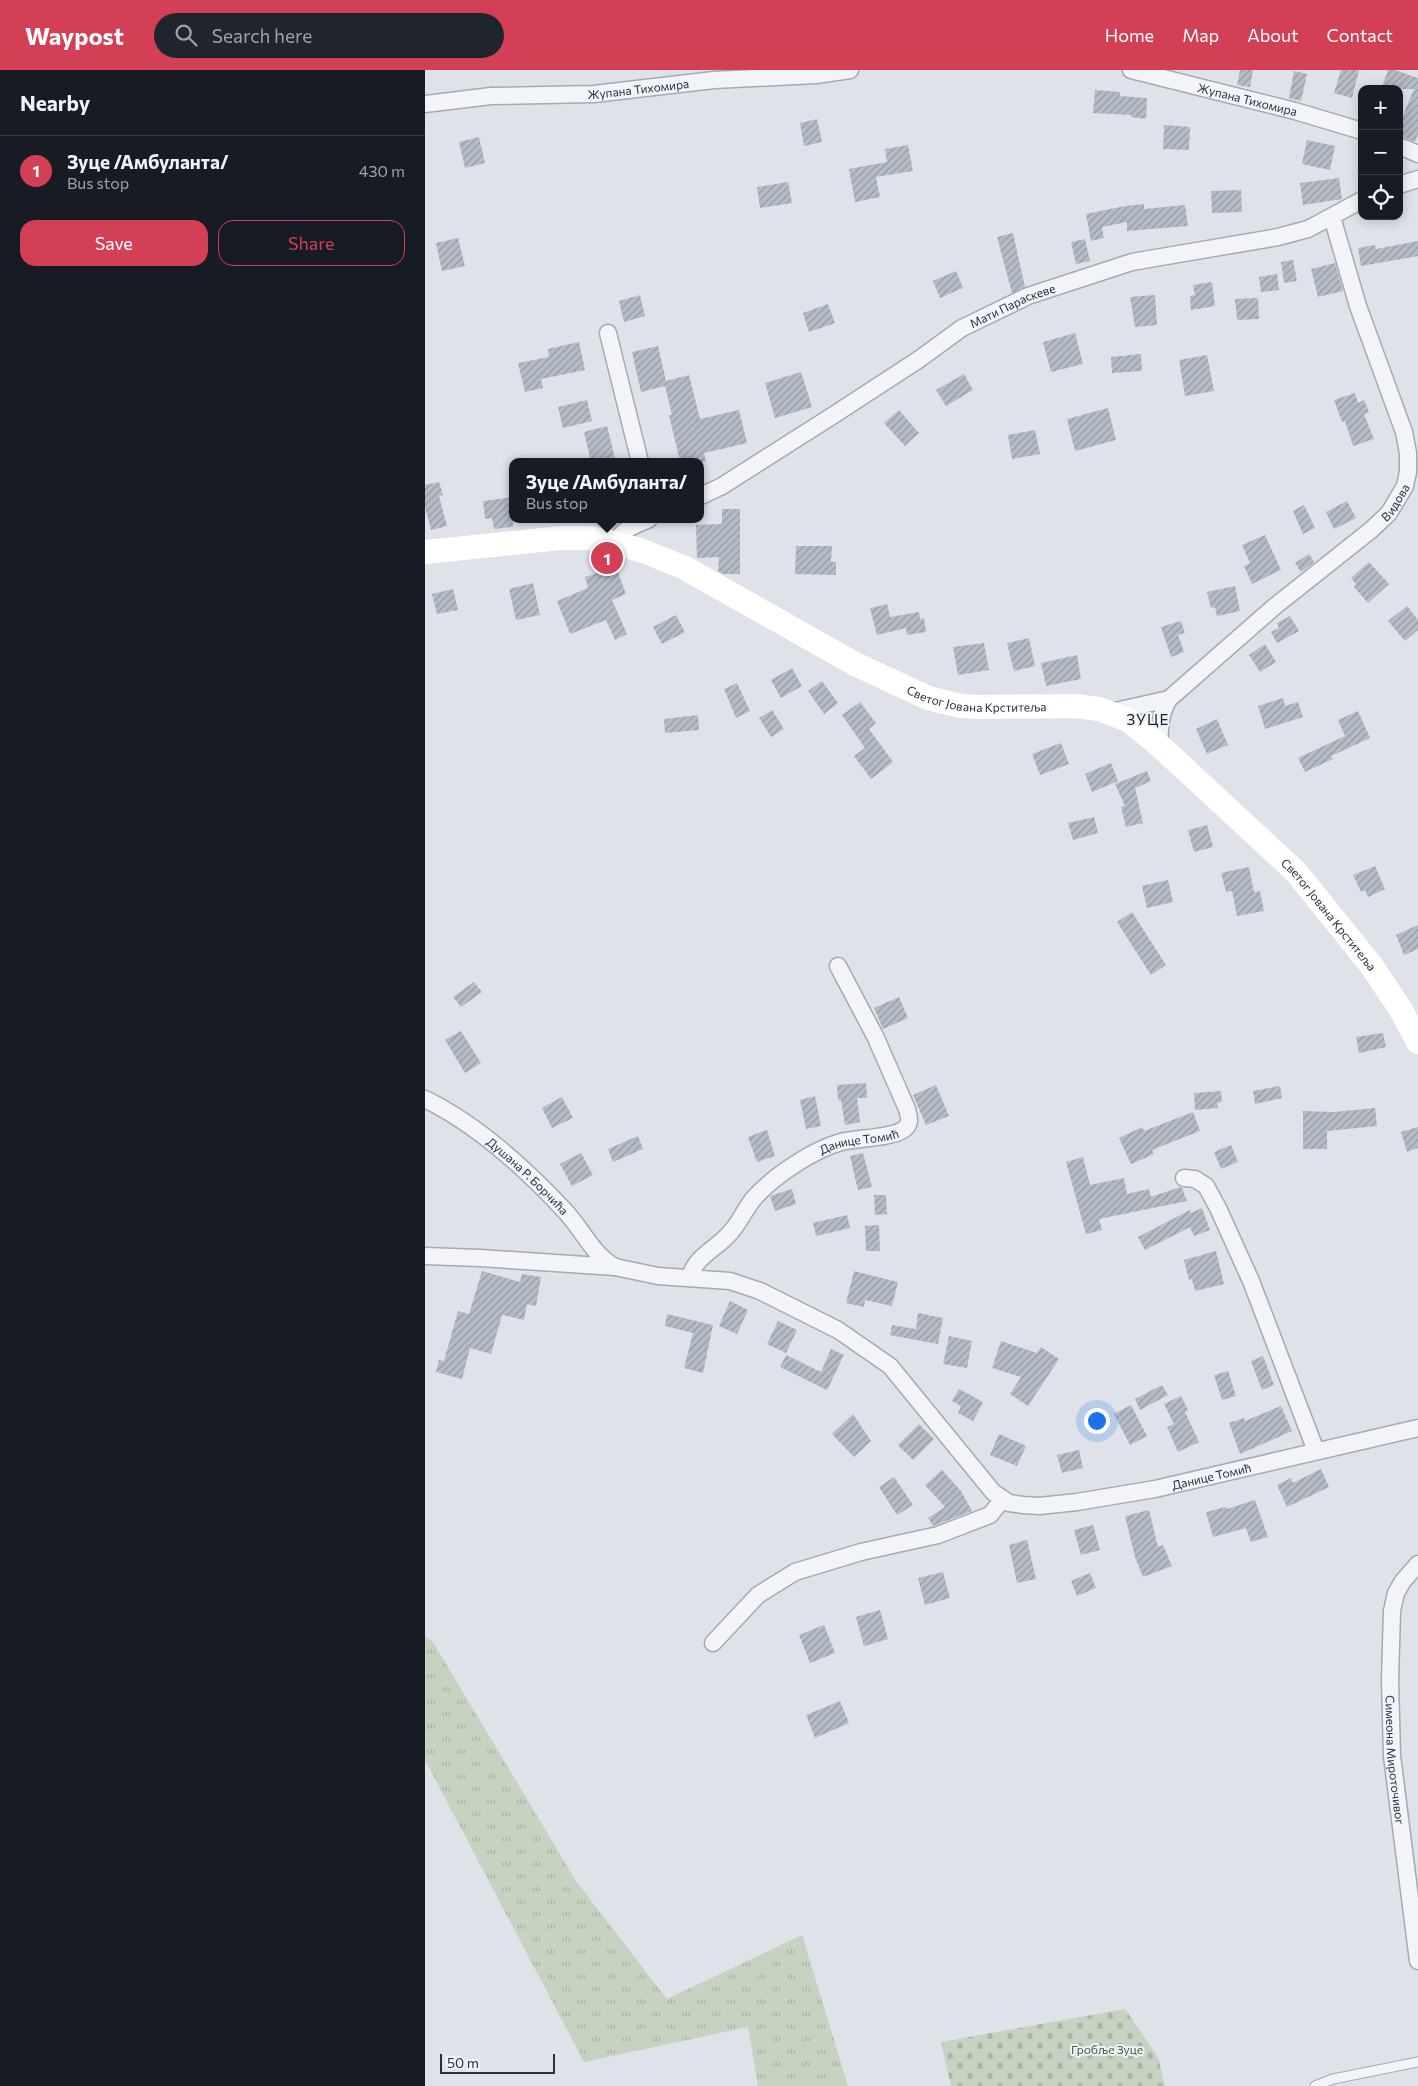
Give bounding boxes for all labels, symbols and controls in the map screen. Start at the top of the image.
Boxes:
search box [154,13,504,58]
text: Waypost [25,21,124,50]
icon: search [172,21,200,49]
text: Search here [212,24,312,47]
text: Home [1105,24,1154,46]
text: Map [1182,24,1219,46]
text: About [1247,24,1299,46]
text: Contact [1327,24,1393,46]
street label: Жупана Тихомира [587,76,690,101]
street label: Жупана Тихомира [1196,80,1299,118]
map controls [1358,85,1403,220]
button: + [1358,85,1403,130]
text: Nearby [20,90,90,115]
button: − [1358,130,1403,175]
text: Зуце /Амбуланта/ [67,150,229,173]
text: 1 [32,161,40,180]
text: 430 m [359,161,405,180]
text: Bus stop [67,173,129,192]
button: locate [1358,175,1403,220]
button: Save [20,220,208,266]
button: Share [218,220,405,266]
street label: Мати Параскеве [967,281,1057,330]
popup [509,458,704,523]
text: Зуце /Амбуланта/ [526,470,687,493]
street label: Видова [1378,481,1412,524]
text: Bus stop [526,493,588,512]
pin: 1 [591,539,623,577]
street label: Светог Јована Крститеља [905,682,1047,714]
district label: ЗУЦЕ [1127,710,1169,728]
street label: Светог Јована Крститеља [1279,855,1380,973]
street label: Данице Томић [817,1126,901,1157]
street label: Душана Р. Борчића [484,1134,572,1217]
your location [1084,1408,1110,1434]
street label: Данице Томић [1170,1460,1253,1492]
street label: Симеона Мироточивог [1383,1695,1408,1825]
park label: Гробље Зуце [1071,2042,1143,2056]
scale bar [440,2051,555,2074]
text: 50 m [447,2054,479,2071]

